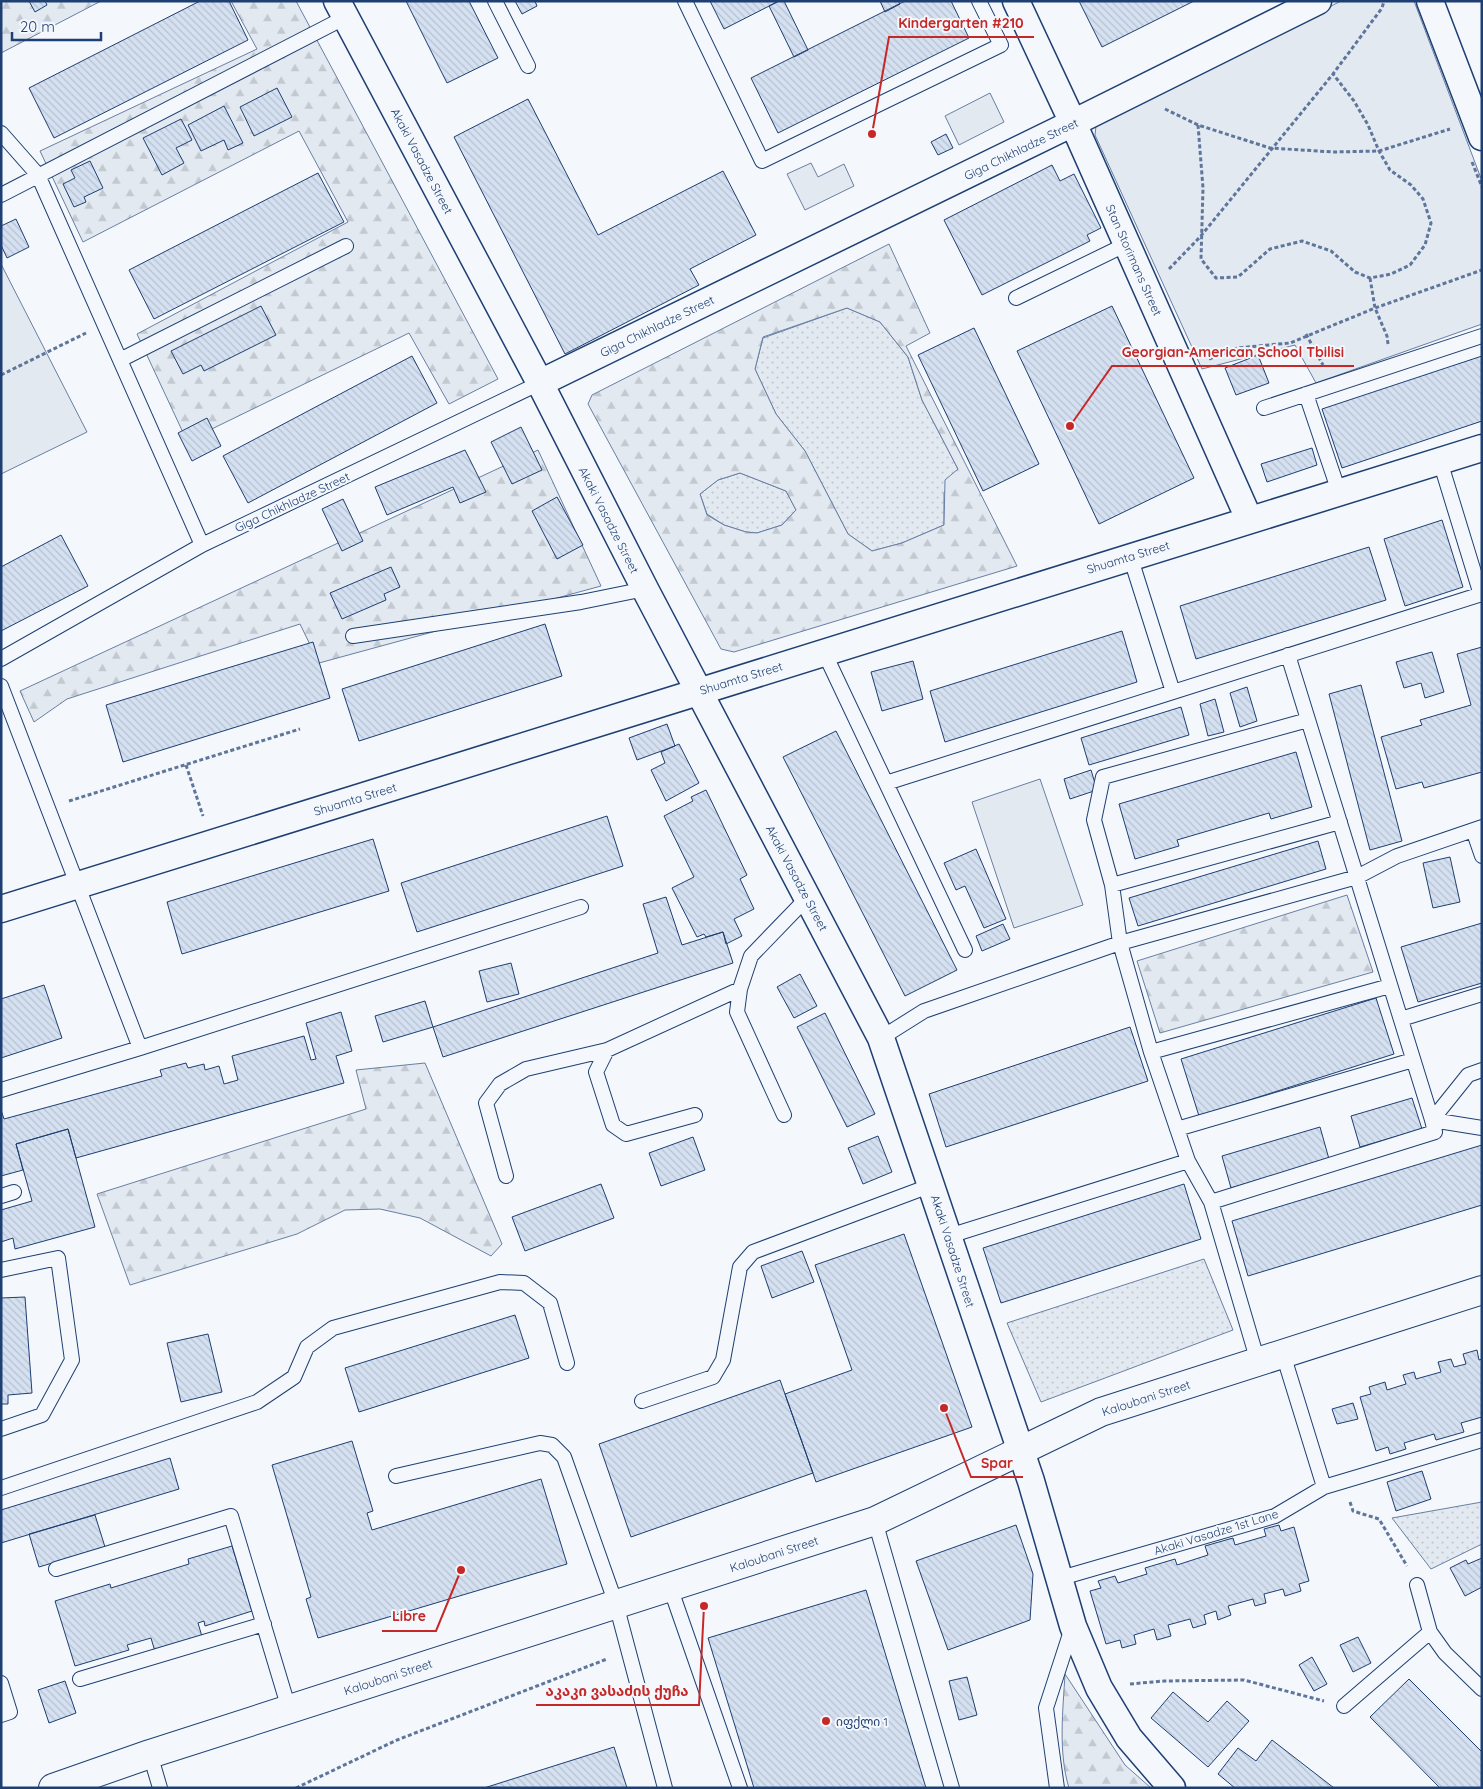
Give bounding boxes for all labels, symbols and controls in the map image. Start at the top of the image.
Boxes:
callout: Kindergarten #210 [889,8,1034,37]
scale bar [12,10,101,42]
text: Kindergarten #210 [898,14,1024,32]
text: 20 m [20,17,55,36]
street label: Akaki Vasadze Street [388,106,456,216]
street label: Giga Chikhladze Street [962,115,1080,183]
street label: Stan Storimans Street [1103,202,1165,318]
street label: Giga Chikhladze Street [598,292,716,360]
callout: Georgian-American School Tbilisi [1112,337,1354,366]
text: Georgian-American School Tbilisi [1122,343,1344,361]
street label: Akaki Vasadze Street [576,464,642,576]
street label: Giga Chikhladze Street [232,469,352,535]
street label: Shuamta Street [1085,537,1171,577]
street label: Shuamta Street [698,658,784,698]
street label: Shuamta Street [312,779,398,819]
street label: Akaki Vasadze Street [763,823,831,933]
street label: Akaki Vasadze Street [928,1193,978,1309]
street label: Kaloubani Street [1100,1377,1192,1419]
callout: Spar [971,1448,1023,1477]
text: Spar [981,1454,1013,1472]
street label: Akaki Vasadze 1st Lane [1152,1506,1280,1558]
street label: Kaloubani Street [728,1533,820,1575]
callout: Libre [382,1602,436,1631]
text: Libre [392,1607,426,1625]
street label: Kaloubani Street [342,1656,434,1698]
callout: აკაკი ვასაძის ქუჩა [536,1676,699,1705]
text: აკაკი ვასაძის ქუჩა [545,1682,689,1700]
place label: იფქლი 1 [836,1714,888,1730]
marker: იფქლი 1 [820,1715,832,1727]

